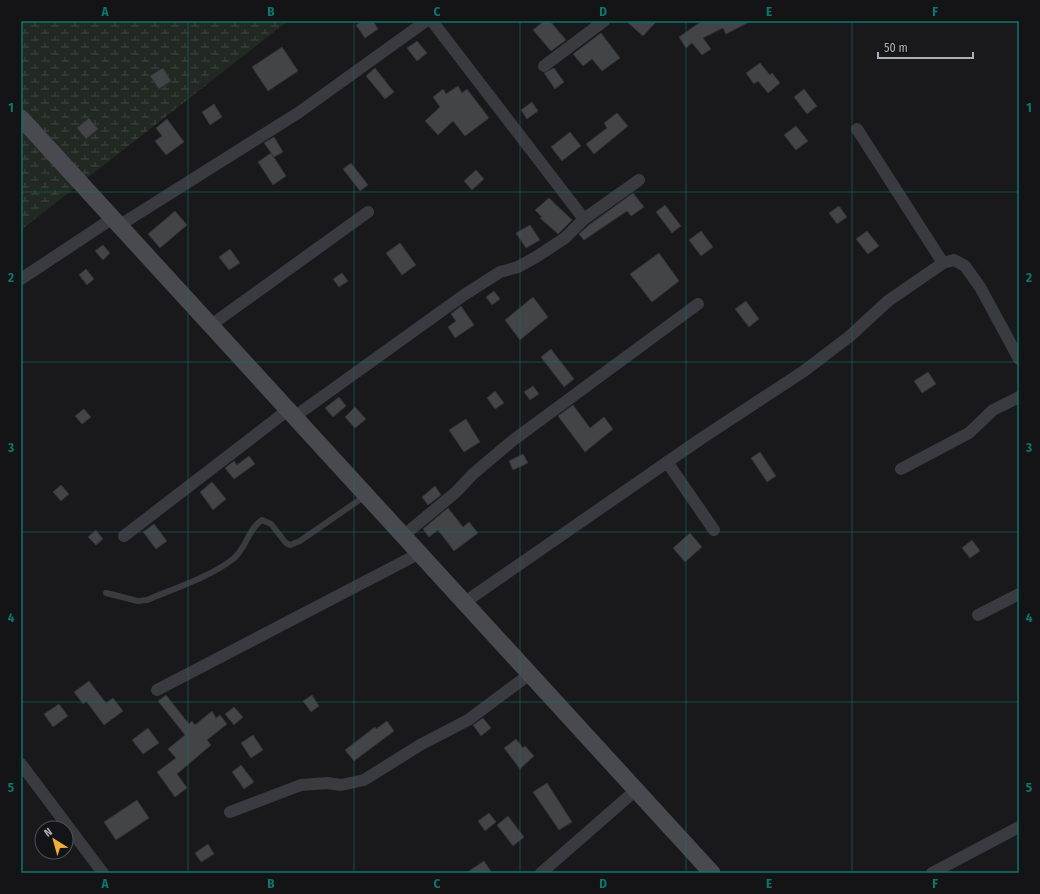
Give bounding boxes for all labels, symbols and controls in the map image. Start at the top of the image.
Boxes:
text: A [100,4,109,19]
text: B [267,4,275,19]
text: C [434,4,441,19]
text: D [599,4,607,19]
text: E [766,4,772,19]
text: F [932,4,938,19]
scale bar [878,34,973,60]
text: 50 m [884,41,908,55]
text: 1 [8,100,14,115]
text: 1 [1026,100,1032,115]
text: 2 [7,270,14,285]
text: 2 [1025,270,1032,285]
text: 3 [7,440,14,455]
text: 3 [1025,440,1032,455]
text: 4 [8,610,15,625]
text: 4 [1026,610,1033,625]
text: 5 [8,780,14,795]
text: 5 [1026,780,1032,795]
north arrow [34,820,74,860]
text: N [42,825,55,840]
text: A [100,876,109,891]
text: B [267,876,275,891]
text: C [434,876,441,891]
text: D [599,876,607,891]
text: E [766,876,772,891]
text: F [932,876,938,891]

